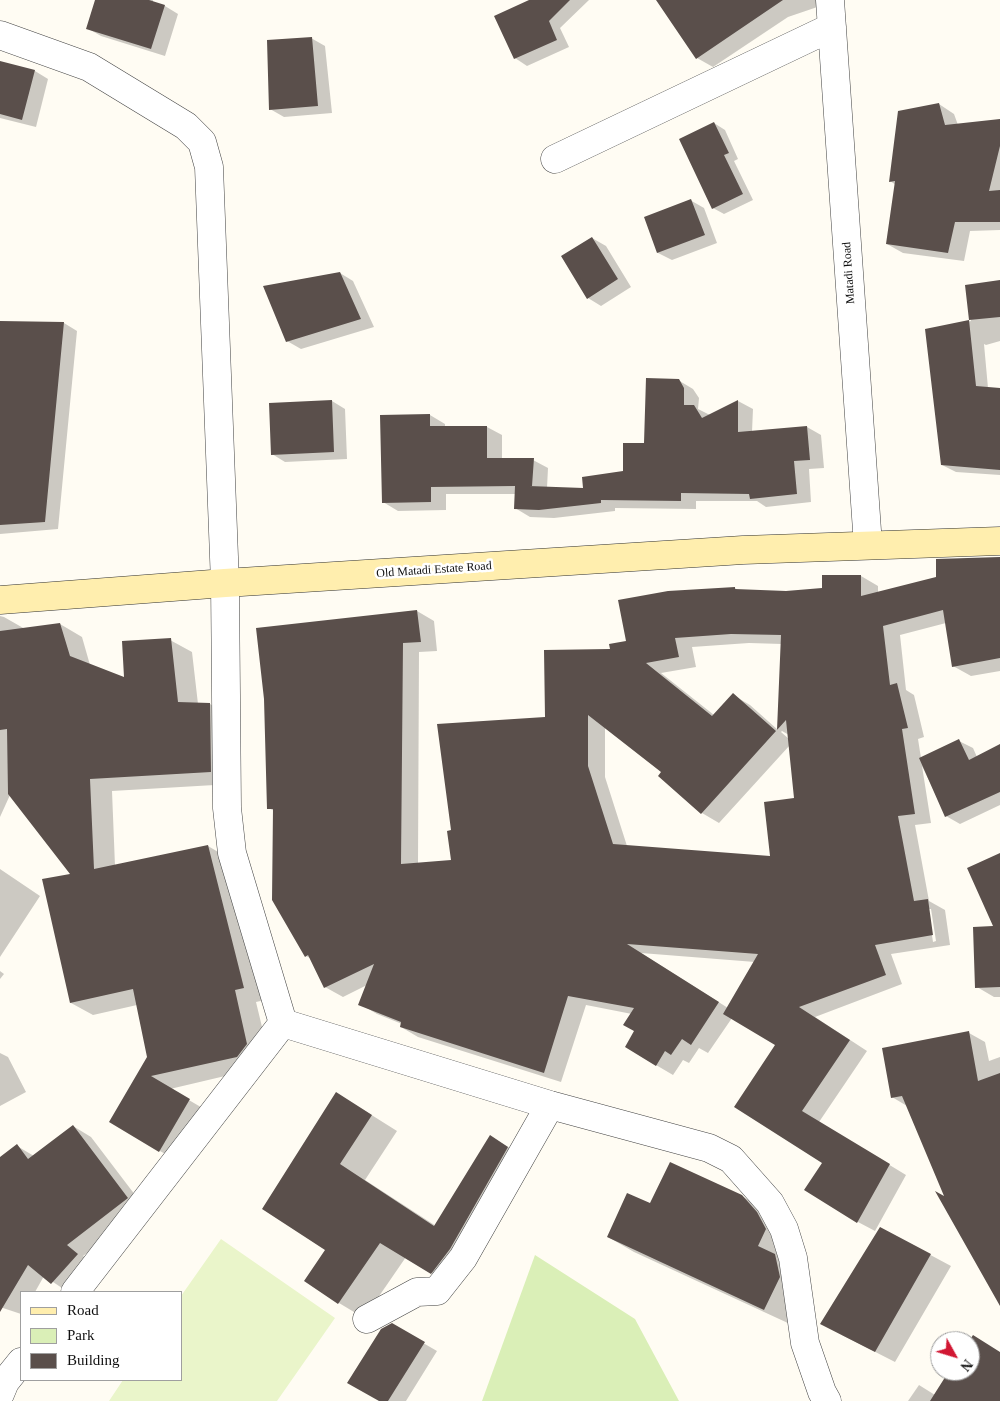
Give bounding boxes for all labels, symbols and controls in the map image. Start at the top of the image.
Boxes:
street label: Matadi Road [840,241,858,305]
street label: Old Matadi Estate Road [376,559,492,581]
legend [20,1291,182,1381]
text: Road [67,1302,99,1318]
text: Park [67,1327,95,1343]
north arrow [930,1331,980,1381]
text: Building [67,1352,120,1368]
text: N [957,1356,975,1374]

